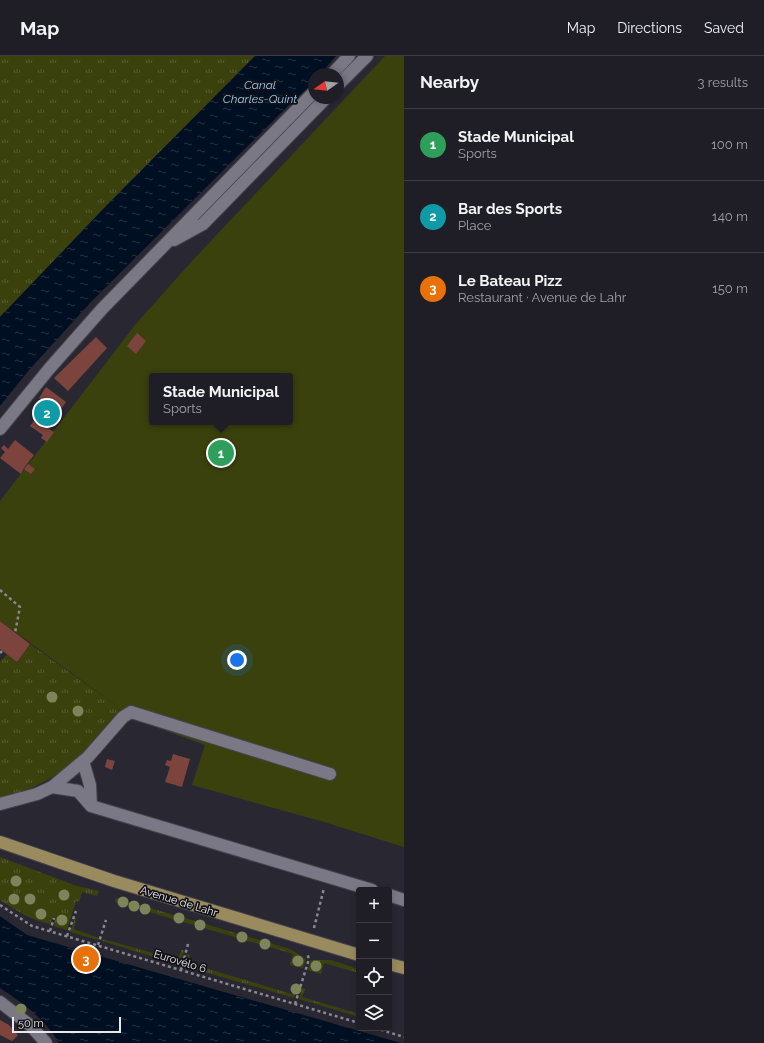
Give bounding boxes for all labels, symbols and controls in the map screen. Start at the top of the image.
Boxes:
text: Map [20,17,59,39]
text: Map [567,20,595,36]
text: Directions [617,20,682,36]
text: Saved [704,20,744,36]
north arrow [308,68,344,104]
text: Nearby [420,72,479,92]
text: 3 results [698,75,748,90]
water label: Canal Charles-Quint [223,78,297,106]
text: Stade Municipal [458,128,574,146]
text: 1 [430,137,436,152]
text: 100 m [711,137,748,152]
text: Sports [458,146,497,161]
text: Bar des Sports [458,200,562,218]
text: 2 [429,209,437,224]
text: 140 m [712,209,748,224]
text: Place [458,218,491,233]
text: Le Bateau Pizz [458,272,562,290]
text: 3 [429,281,437,296]
text: 150 m [712,281,748,296]
text: Restaurant · Avenue de Lahr [458,290,626,305]
popup [149,373,293,425]
text: Stade Municipal [163,383,279,401]
pin: 2 [34,398,60,428]
text: Sports [163,401,202,416]
pin: 1 [208,438,234,468]
your location [227,650,247,670]
street label: Avenue de Lahr [139,884,219,919]
map controls [356,887,392,1031]
button: + [356,887,392,923]
button: − [356,923,392,959]
pin: 3 [73,944,99,974]
street label: Eurovélo 6 [152,947,208,976]
button: locate [356,959,392,995]
button: layers [356,995,392,1031]
scale bar [12,1015,121,1034]
text: 50 m [18,1017,44,1030]

